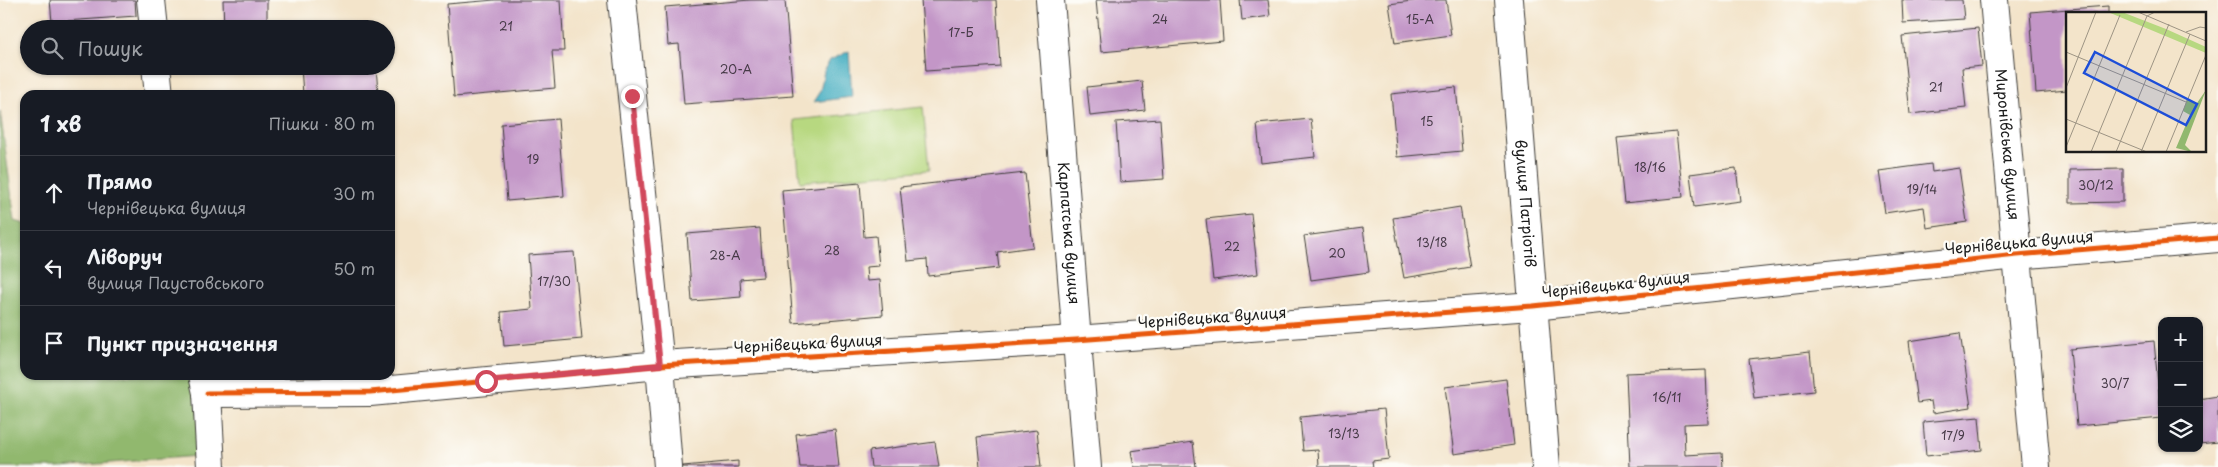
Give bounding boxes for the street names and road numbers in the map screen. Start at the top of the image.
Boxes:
street label: Миронівська вулиця [1990,68,2027,221]
street label: вулиця Патріотів [1510,138,1543,268]
street label: Карпатська вулиця [1053,161,1087,305]
street label: Чернівецька вулиця [1944,224,2094,259]
street label: Чернівецька вулиця [1540,264,1691,303]
street label: Чернівецька вулиця [1137,300,1287,333]
street label: Чернівецька вулиця [733,327,883,358]

